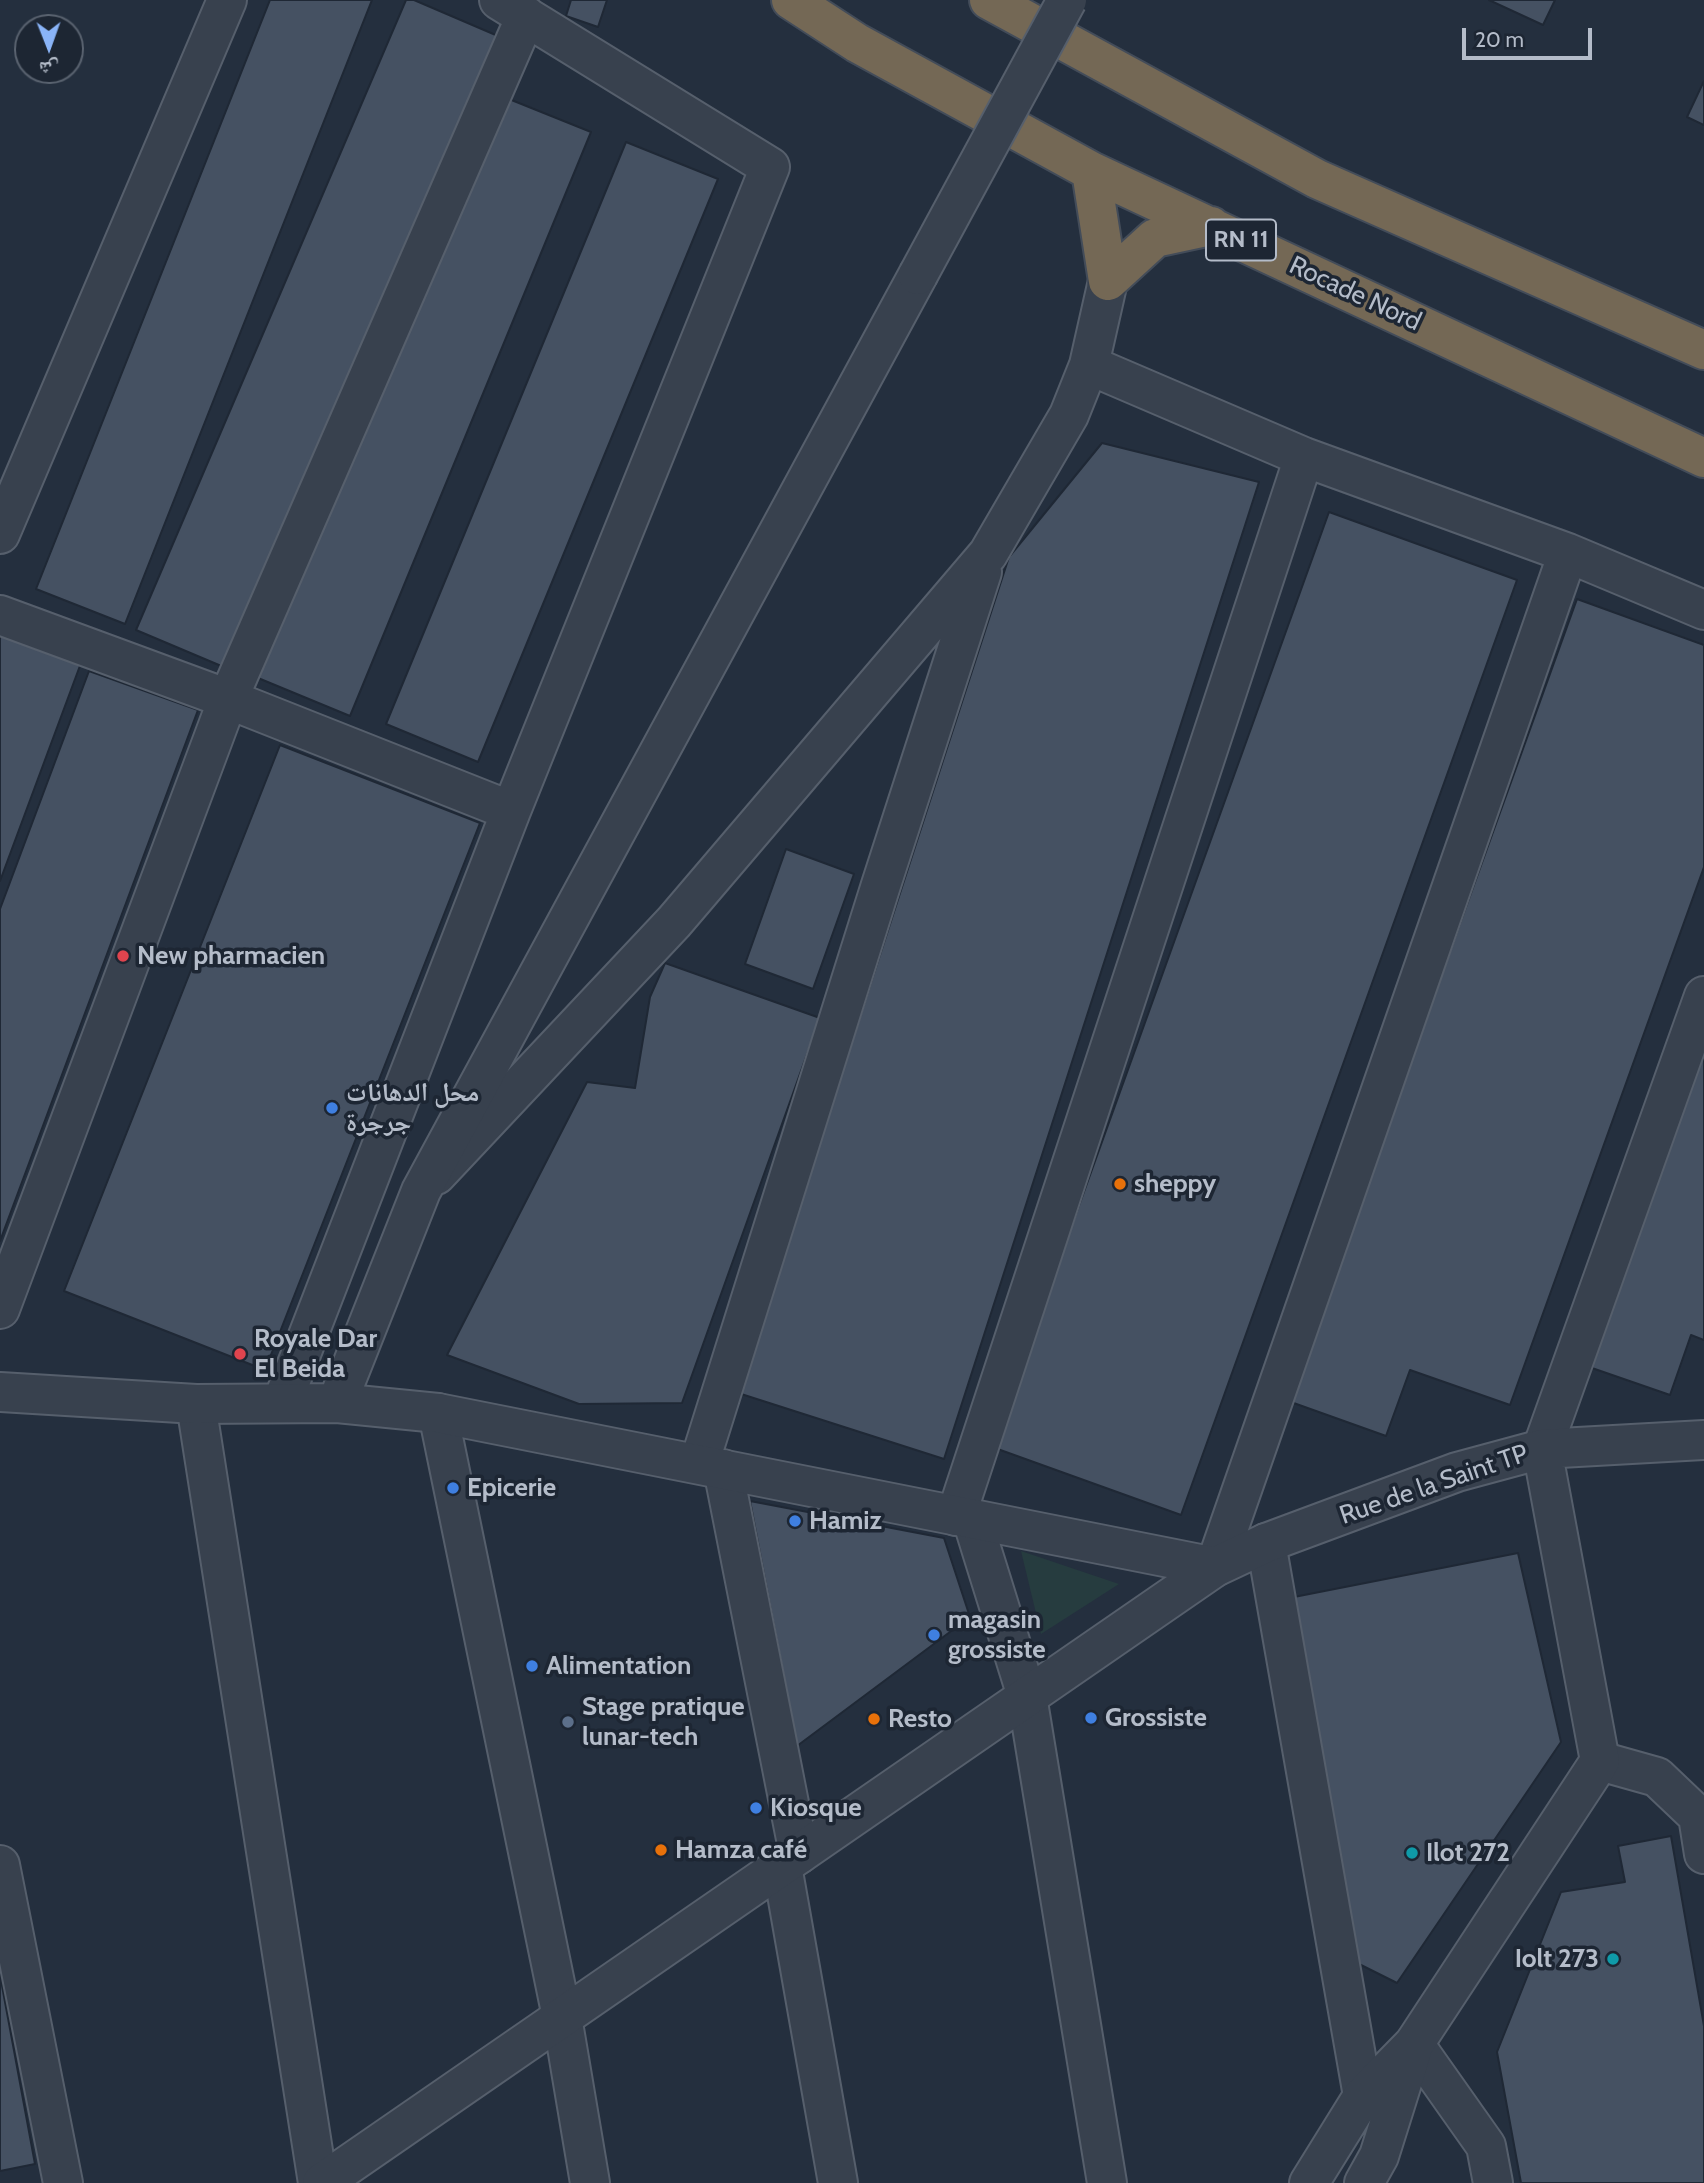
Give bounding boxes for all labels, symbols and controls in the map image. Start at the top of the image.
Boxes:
north arrow [14,14,84,84]
scale bar [1466,14,1596,58]
text: 20 m [1475,27,1524,52]
text: ش [39,57,60,80]
road number: RN 11 [1206,220,1276,260]
street label: Rocade Nord [1284,250,1426,338]
place label: New pharmacien [137,940,325,972]
marker: New pharmacien [115,948,131,964]
place label: محل الدهانات جرجرة [346,1077,479,1138]
marker: محل الدهانات جرجرة [324,1100,340,1116]
place label: sheppy [1134,1168,1216,1200]
marker: sheppy [1112,1176,1128,1192]
place label: Royale Dar El Beida [254,1323,377,1384]
marker: Royale Dar El Beida [232,1346,248,1362]
street label: Rue de la Saint TP [1336,1438,1532,1532]
place label: Epicerie [467,1472,556,1504]
marker: Epicerie [445,1480,461,1496]
place label: Hamiz [809,1505,882,1537]
marker: Hamiz [787,1513,803,1529]
place label: magasin grossiste [948,1604,1046,1666]
marker: magasin grossiste [926,1627,942,1643]
place label: Alimentation [546,1650,691,1682]
marker: Alimentation [524,1658,540,1674]
place label: Stage pratique lunar-tech [582,1691,745,1752]
place label: Grossiste [1105,1702,1207,1734]
place label: Resto [888,1703,952,1735]
marker: Grossiste [1083,1710,1099,1726]
marker: Resto [866,1711,882,1727]
marker: Stage pratique lunar-tech [560,1714,576,1730]
place label: Kiosque [770,1792,862,1824]
marker: Kiosque [748,1800,764,1816]
place label: Hamza café [675,1834,807,1866]
place label: Ilot 272 [1426,1837,1510,1869]
marker: Hamza café [653,1842,669,1858]
marker: Ilot 272 [1404,1845,1420,1861]
place label: Iolt 273 [1515,1943,1599,1975]
marker: Iolt 273 [1605,1951,1621,1967]

